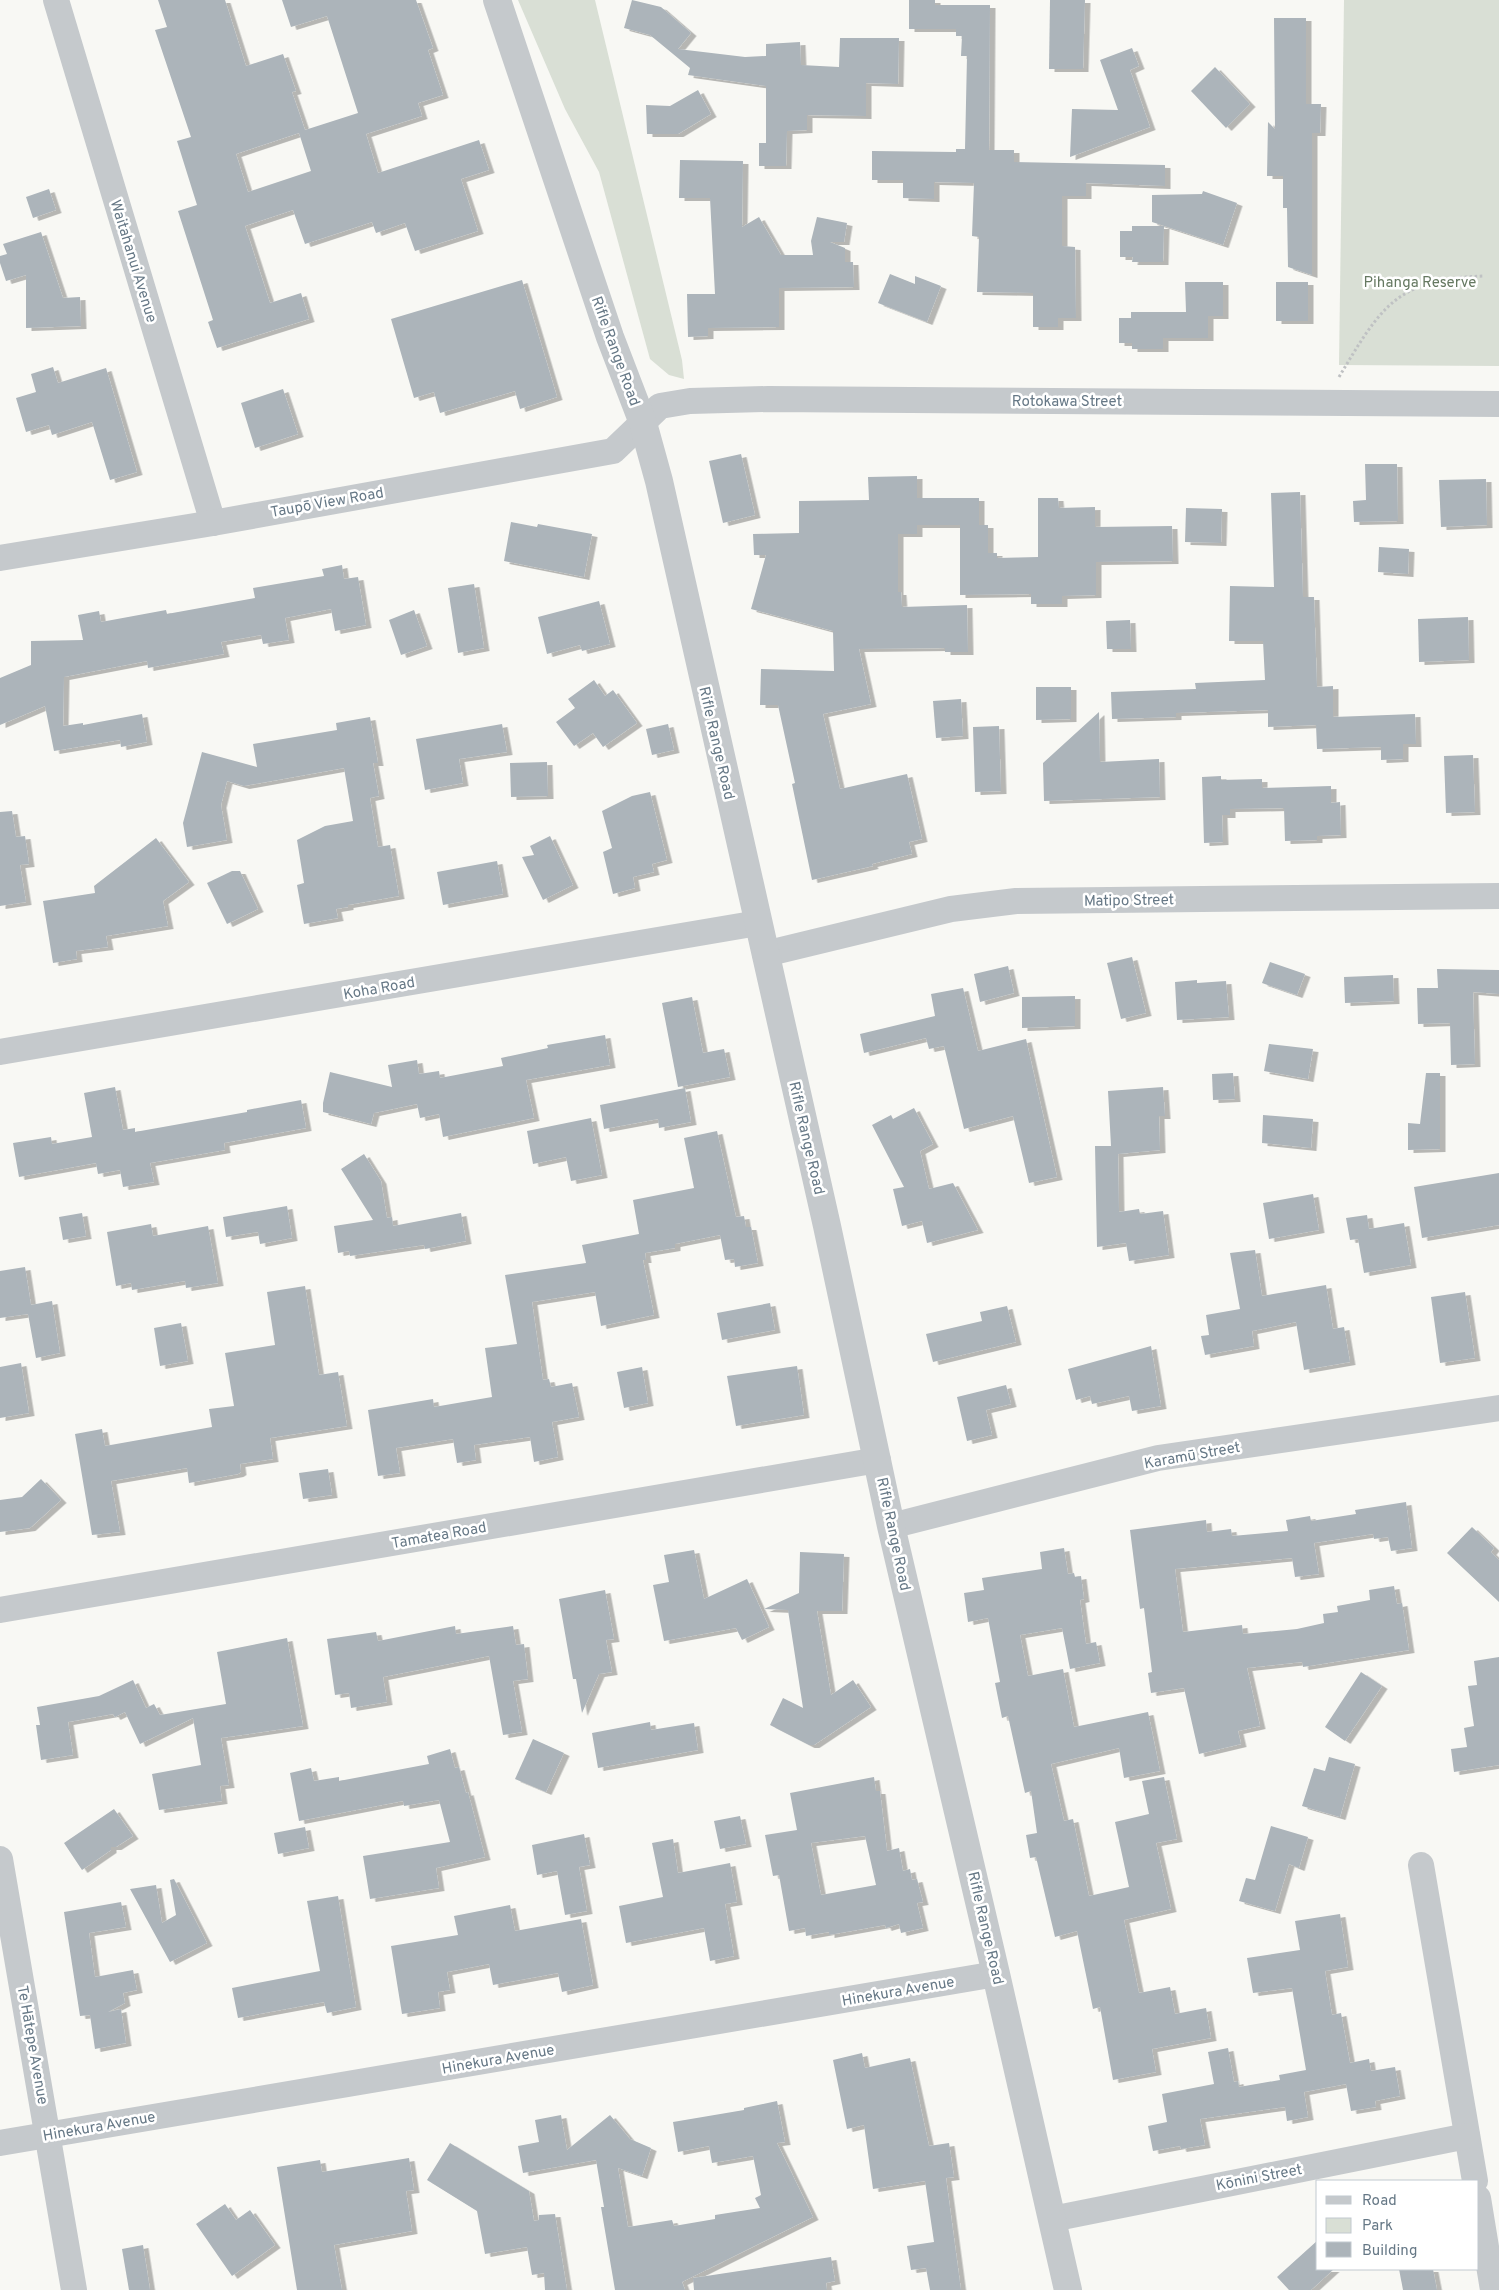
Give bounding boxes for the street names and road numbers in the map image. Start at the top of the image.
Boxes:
street label: Waitahanui Avenue [105,198,160,325]
street label: Rifle Range Road [586,294,643,409]
street label: Rotokawa Street [1012,393,1122,412]
street label: Taupō View Road [269,484,385,523]
street label: Rifle Range Road [693,685,738,802]
street label: Matipo Street [1084,891,1174,912]
street label: Koha Road [342,974,417,1005]
street label: Rifle Range Road [783,1080,828,1197]
street label: Karamū Street [1143,1439,1242,1474]
street label: Rifle Range Road [871,1476,914,1593]
street label: Tamatea Road [390,1519,488,1554]
street label: Rifle Range Road [962,1870,1007,1987]
street label: Hinekura Avenue [841,1973,956,2012]
street label: Te Hātepe Avenue [12,1984,51,2106]
street label: Hinekura Avenue [441,2041,556,2080]
street label: Hinekura Avenue [42,2108,157,2147]
street label: Kōnini Street [1215,2161,1304,2196]

